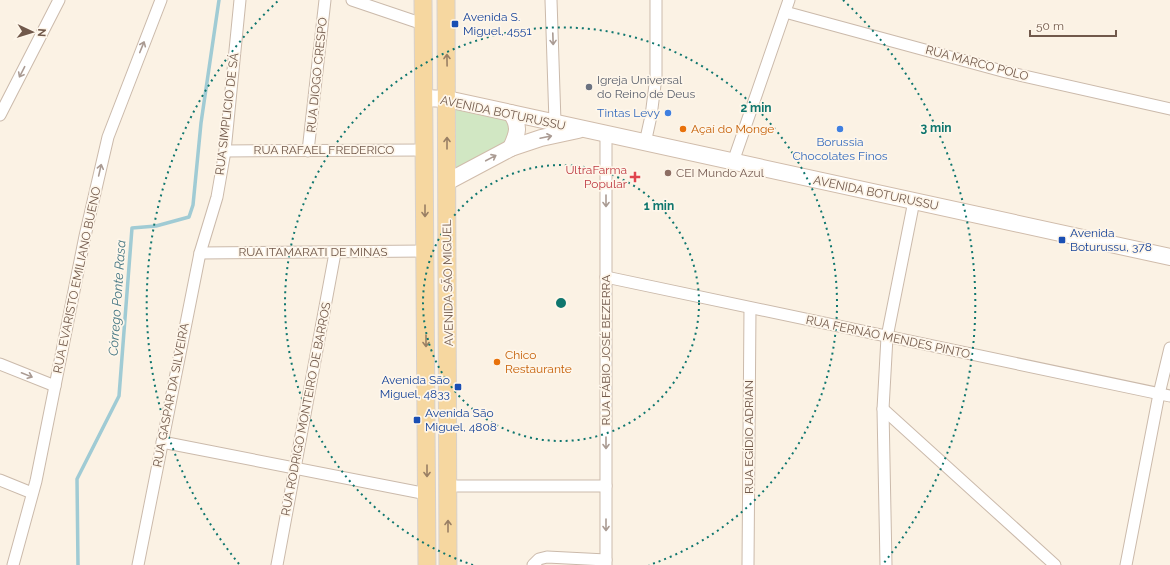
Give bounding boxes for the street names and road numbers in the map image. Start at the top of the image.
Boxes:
street label: RUA DIOGO CRESPO [304,17,330,133]
street label: RUA MARCO POLO [924,42,1030,84]
street label: RUA SIMPLICIO DE SÁ [213,52,241,176]
street label: AVENIDA BOTURUSSU [439,93,567,133]
street label: RUA RAFAEL FREDERICO [254,143,394,157]
street label: AVENIDA BOTURUSSU [812,173,940,213]
street label: RUA EVARISTO EMILIANO BUENO [50,185,104,375]
street label: AVENIDA SÃO MIGUEL [440,220,456,346]
street label: RUA ITAMARATI DE MINAS [238,245,388,259]
street label: RUA FÁBIO JOSÉ BEZERRA [599,275,613,425]
street label: RUA RODRIGO MONTEIRO DE BARROS [278,301,334,517]
street label: RUA FERNÃO MENDES PINTO [805,313,971,361]
street label: RUA GASPAR DA SILVEIRA [150,322,192,468]
street label: RUA EGÍDIO ADRIAN [742,380,756,494]

